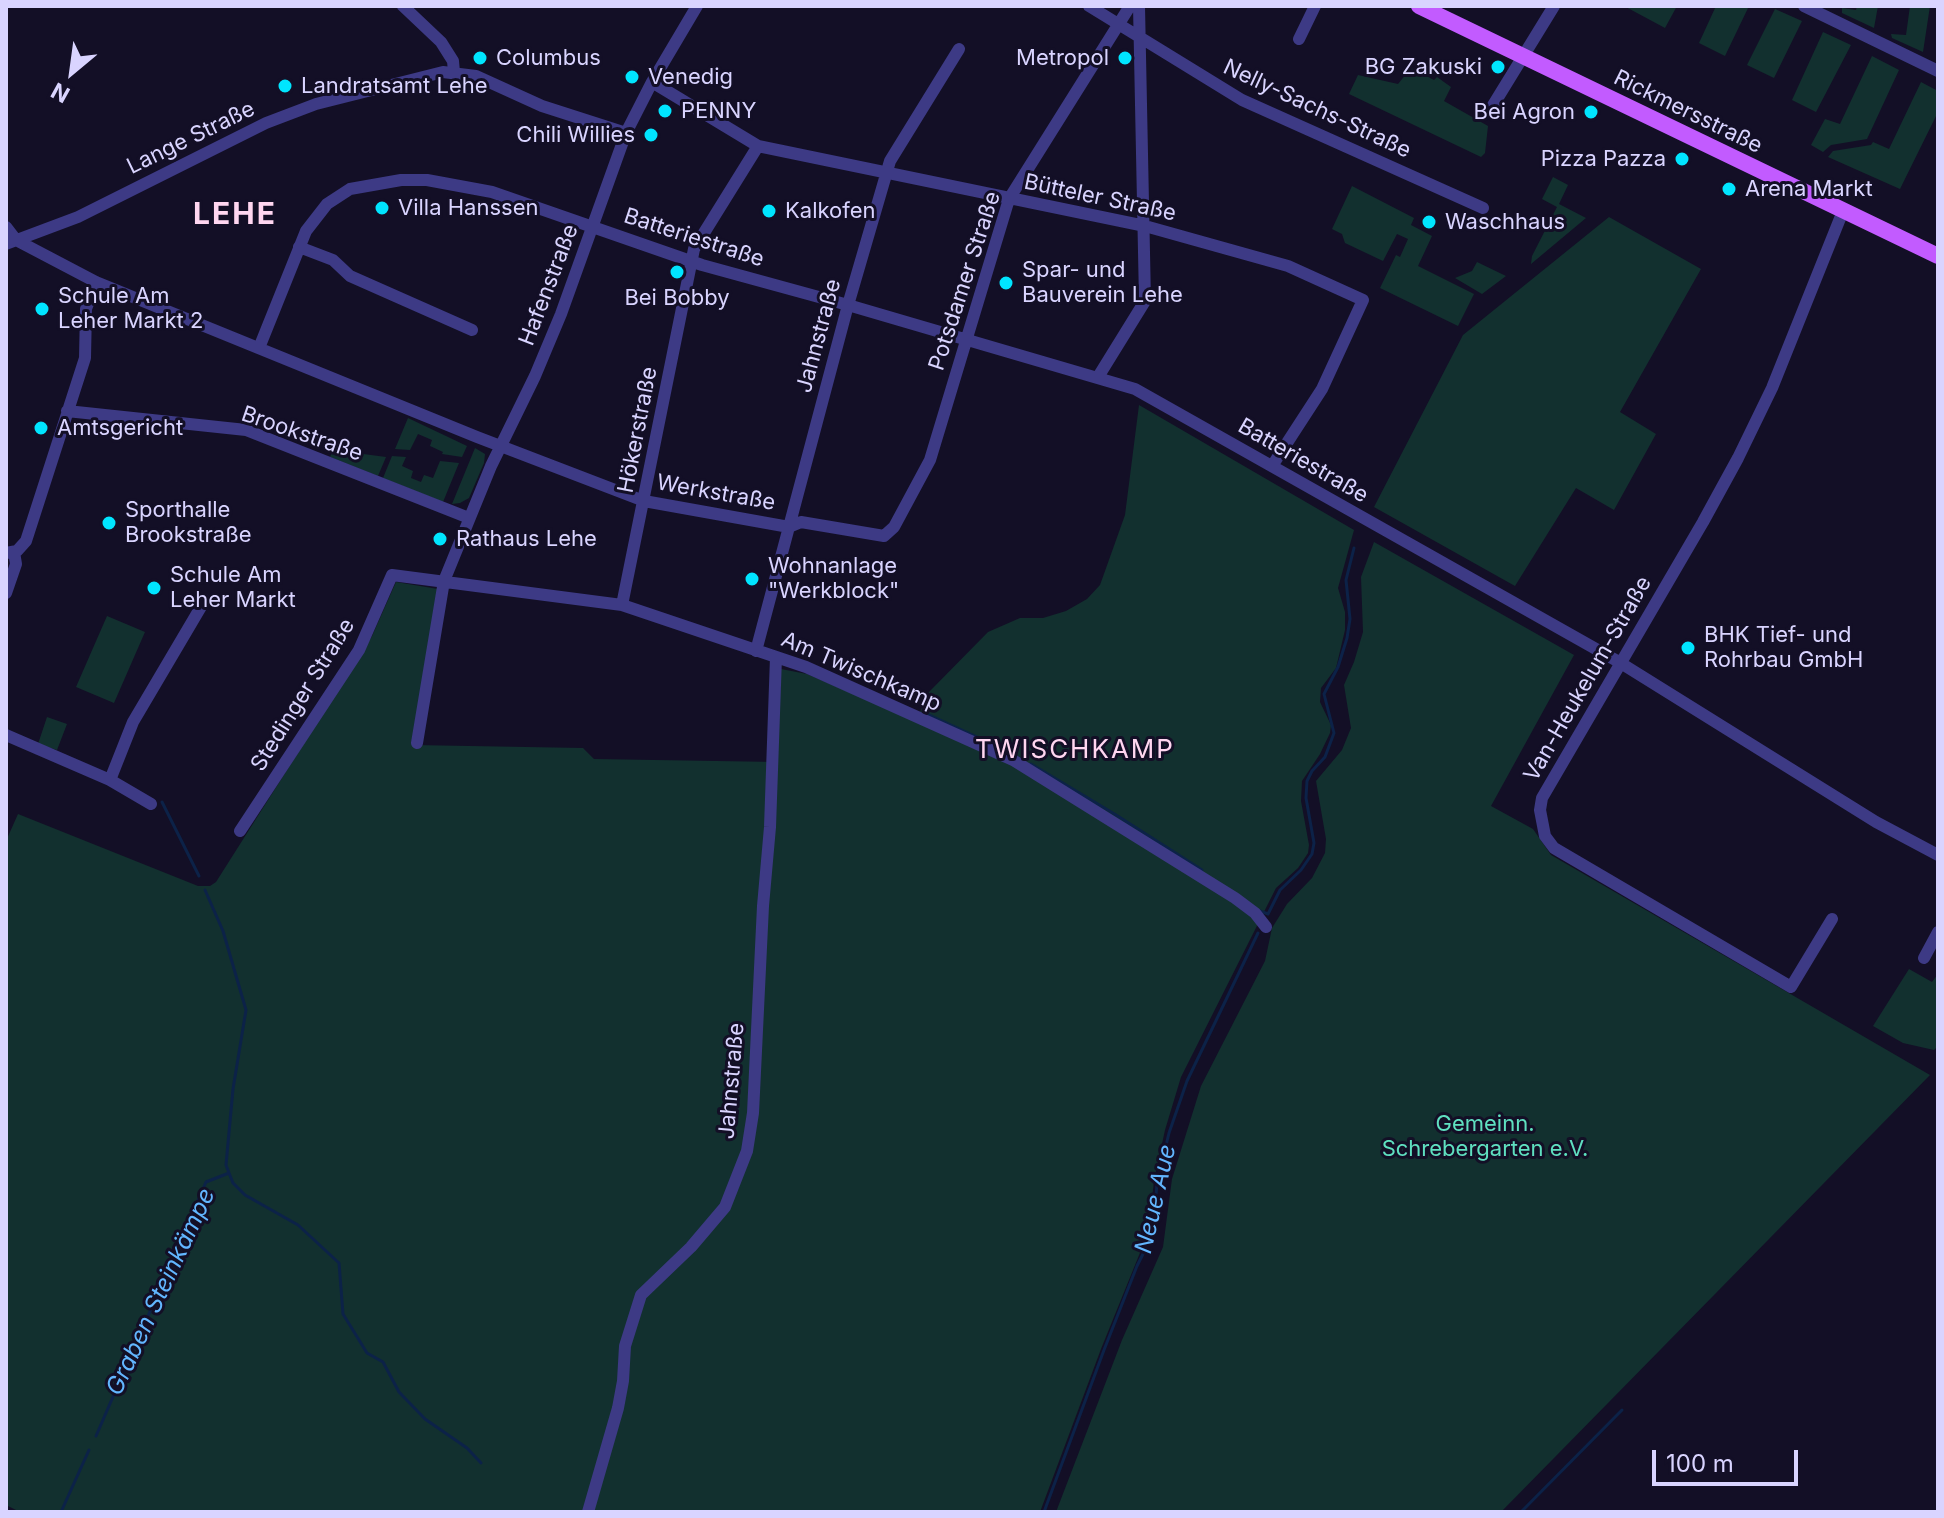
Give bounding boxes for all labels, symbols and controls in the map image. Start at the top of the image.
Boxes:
north arrow [32,32,112,112]
place label: Columbus [496,45,601,71]
place label: Metropol [1016,45,1109,71]
marker: Columbus [471,49,489,67]
marker: Metropol [1116,49,1134,67]
street label: Nelly-Sachs-Straße [1219,54,1415,164]
place label: BG Zakuski [1365,54,1482,80]
marker: BG Zakuski [1489,58,1507,76]
place label: Venedig [648,64,733,90]
street label: Rickmersstraße [1609,65,1767,159]
marker: Venedig [623,68,641,86]
place label: Landratsamt Lehe [301,73,488,99]
marker: Landratsamt Lehe [276,77,294,95]
text: N [47,78,74,108]
street label: Lange Straße [123,96,259,180]
place label: PENNY [681,98,756,124]
place label: Bei Agron [1473,99,1575,125]
marker: PENNY [656,102,674,120]
marker: Bei Agron [1582,103,1600,121]
place label: Chili Willies [516,122,635,148]
marker: Chili Willies [642,126,660,144]
place label: Pizza Pazza [1541,146,1666,172]
marker: Pizza Pazza [1673,150,1691,168]
street label: Bütteler Straße [1022,169,1178,227]
place label: Arena Markt [1745,176,1873,202]
marker: Arena Markt [1720,180,1738,198]
street label: Potsdamer Straße [924,188,1006,374]
place label: Villa Hanssen [398,195,538,221]
district label: LEHE [193,197,277,233]
place label: Kalkofen [785,198,876,224]
marker: Villa Hanssen [373,199,391,217]
marker: Kalkofen [760,202,778,220]
street label: Batteriestraße [621,203,767,273]
place label: Waschhaus [1445,209,1565,235]
marker: Waschhaus [1420,213,1438,231]
street label: Hafenstraße [514,221,584,349]
place label: Spar- und Bauverein Lehe [1022,257,1183,308]
marker: Bei Bobby [668,263,686,281]
marker: Spar- und Bauverein Lehe [997,274,1015,292]
street label: Jahnstraße [791,276,847,396]
place label: Schule Am Leher Markt 2 [58,283,203,334]
place label: Bei Bobby [624,285,730,311]
marker: Schule Am Leher Markt 2 [33,300,51,318]
street label: Hökerstraße [613,365,663,495]
street label: Brookstraße [238,401,366,467]
street label: Batteriestraße [1233,413,1373,509]
place label: Amtsgericht [57,415,183,441]
marker: Amtsgericht [32,419,50,437]
street label: Werkstraße [655,470,777,516]
place label: Sporthalle Brookstraße [125,497,252,548]
marker: Sporthalle Brookstraße [100,514,118,532]
place label: Rathaus Lehe [456,526,597,552]
marker: Rathaus Lehe [431,530,449,548]
place label: Wohnanlage "Werkblock" [768,553,899,604]
place label: Schule Am Leher Markt [170,562,296,614]
marker: Wohnanlage "Werkblock" [743,570,761,588]
street label: Van-Heukelum-Straße [1519,572,1657,786]
marker: Schule Am Leher Markt [145,579,163,597]
street label: Stedinger Straße [245,614,361,776]
place label: BHK Tief- und Rohrbau GmbH [1704,622,1863,674]
street label: Am Twischkamp [777,626,945,718]
marker: BHK Tief- und Rohrbau GmbH [1679,639,1697,657]
district label: TWISCHKAMP [975,734,1175,766]
street label: Jahnstraße [714,1022,750,1140]
park label: Gemeinn. Schrebergarten e.V. [1382,1111,1588,1162]
water label: Neue Aue [1129,1142,1183,1256]
water label: Graben Steinkämpe [100,1184,222,1400]
scale bar [1656,1434,1802,1484]
text: 100 m [1666,1449,1734,1478]

